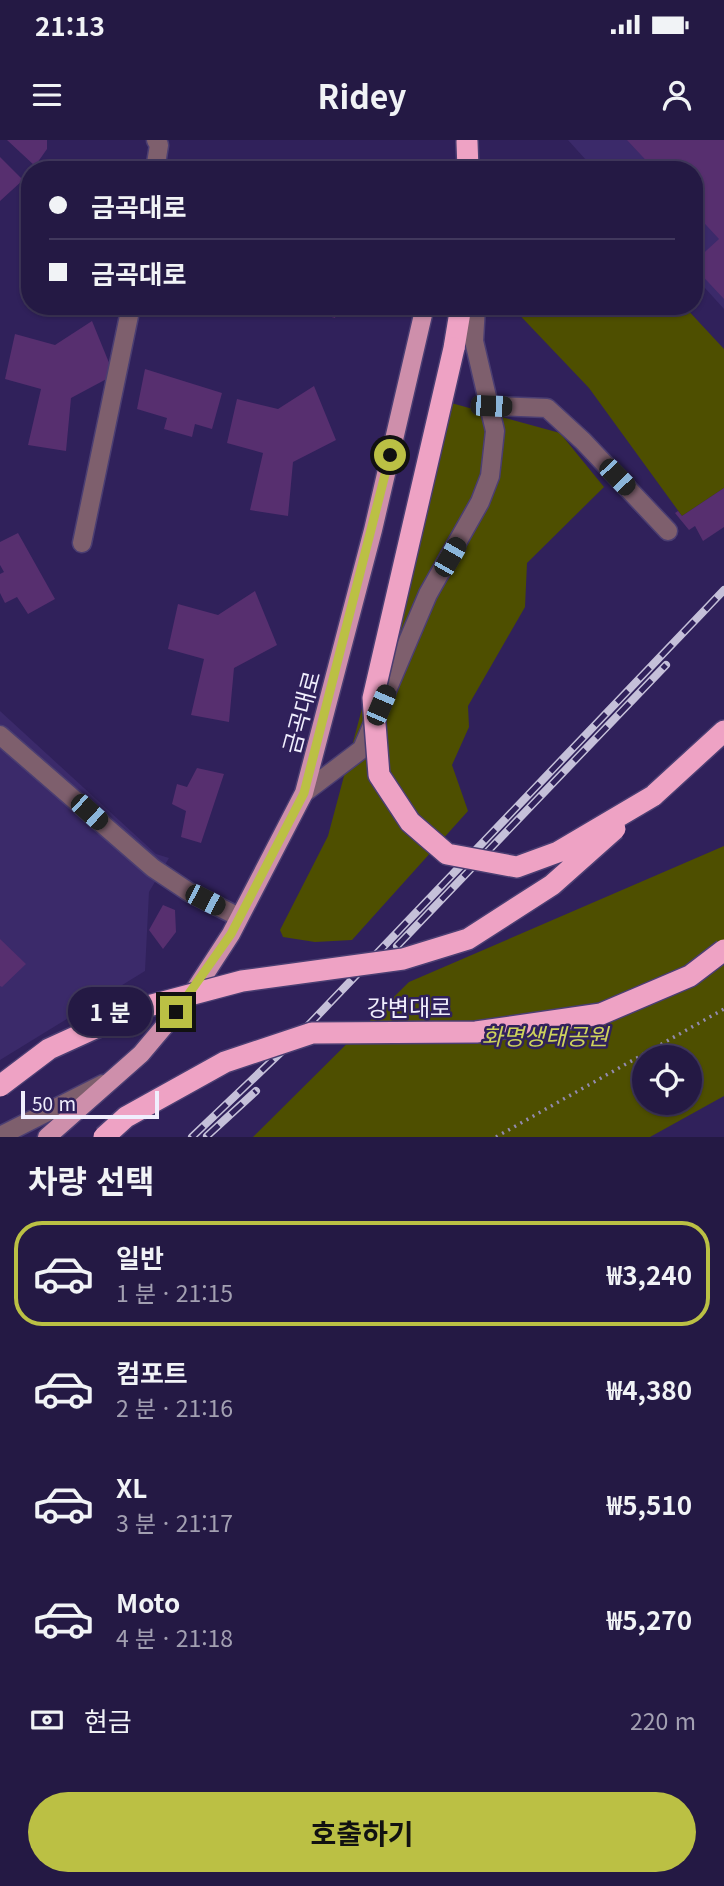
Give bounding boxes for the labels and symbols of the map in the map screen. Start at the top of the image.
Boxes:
car [470,395,513,417]
route start [374,439,406,471]
car [595,455,640,499]
car [431,534,470,580]
street label: 금곡대로 [273,667,327,757]
car [364,682,399,728]
car [67,790,112,834]
car [182,881,229,919]
callout: 1 분 [68,988,152,1036]
street label: 강변대로 [367,989,451,1023]
route end [160,996,192,1028]
park label: 화명생태공원 [482,1018,610,1052]
scale bar [21,1088,159,1120]

